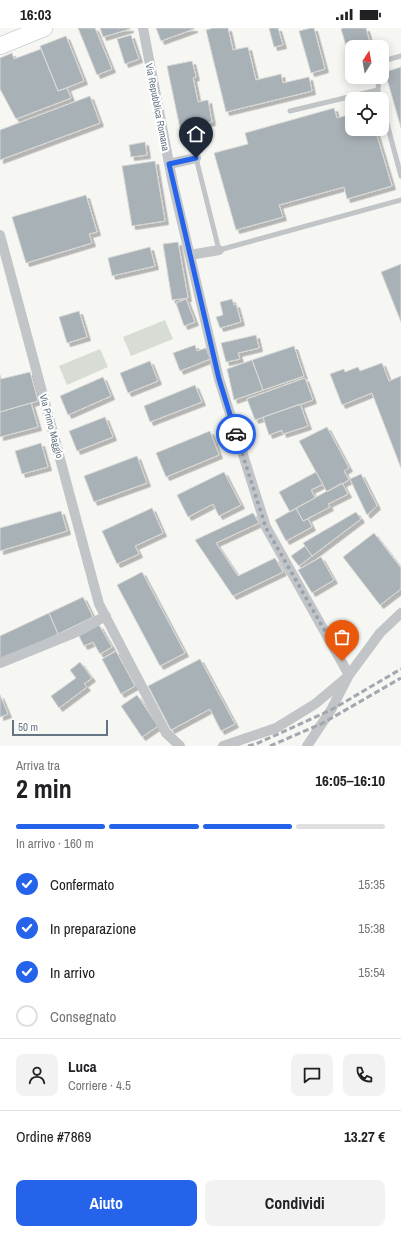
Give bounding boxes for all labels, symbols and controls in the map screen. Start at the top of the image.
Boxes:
text: 16:03 [20,4,51,25]
north arrow [345,40,389,84]
map controls [345,40,389,136]
street label: Via Repubblica Romana [143,62,172,153]
button: locate [345,92,389,136]
pin [179,117,213,158]
icon: home [185,123,207,145]
street label: Via Primo Maggio [37,393,66,460]
courier [216,414,256,454]
icon: car [225,423,247,445]
pin [325,620,359,661]
icon: bag [331,626,353,648]
scale bar [12,718,108,737]
text: 50 m [18,720,38,734]
text: Arriva tra [16,757,60,774]
text: 16:05–16:10 [315,770,385,791]
text: 2 min [16,771,72,806]
text: In arrivo · 160 m [16,835,94,852]
icon: check [16,873,38,895]
text: Confermato [50,874,114,895]
text: 15:35 [358,876,385,893]
icon: check [16,917,38,939]
text: In preparazione [50,918,136,939]
text: 15:38 [358,920,385,937]
icon: check [16,961,38,983]
text: In arrivo [50,962,95,983]
text: 15:54 [358,964,385,981]
text: Consegnato [50,1006,116,1027]
button: person [16,1054,58,1096]
button: chat [291,1054,333,1096]
button: phone [343,1054,385,1096]
text: Luca [68,1056,97,1077]
text: Corriere · 4.5 [68,1077,131,1094]
text: Ordine #7869 [16,1126,91,1147]
text: 13.27 € [344,1126,385,1147]
button: Aiuto [16,1180,197,1226]
button: Condividi [205,1180,385,1226]

